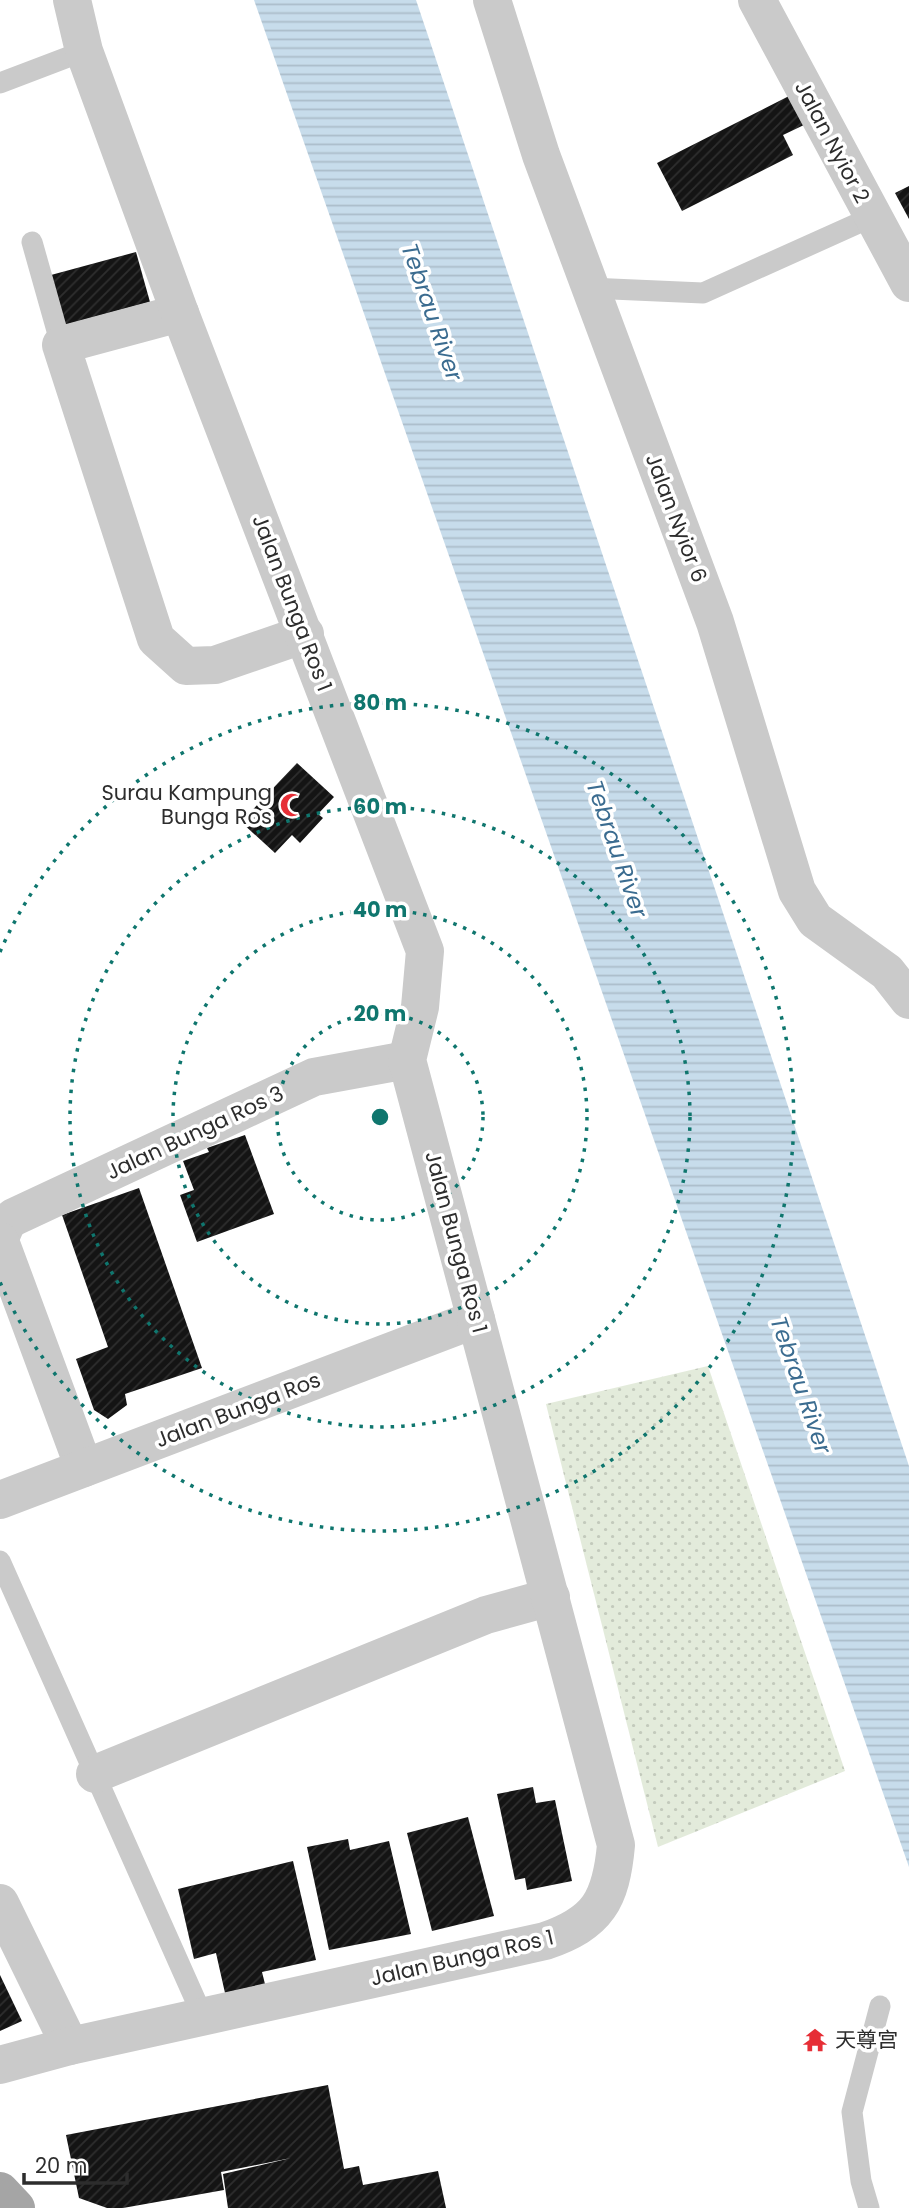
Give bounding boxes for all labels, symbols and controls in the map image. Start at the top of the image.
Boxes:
street label: Jalan Nyior 2 [788,76,877,208]
water label: Tebrau River [394,239,471,386]
street label: Jalan Nyior 6 [639,449,714,586]
street label: Jalan Bunga Ros 1 [245,510,340,695]
text: 80 m [353,688,407,717]
water label: Tebrau River [579,776,656,923]
place label: Surau Kampung Bunga Ros [101,778,272,831]
mosque icon: Surau Kampung Bunga Ros [278,791,306,819]
text: 60 m [353,792,407,821]
text: 40 m [353,895,407,924]
text: 20 m [354,999,406,1028]
street label: Jalan Bunga Ros 3 [101,1079,288,1186]
centre of rings [368,1105,392,1129]
street label: Jalan Bunga Ros 1 [418,1148,495,1336]
water label: Tebrau River [763,1312,840,1459]
street label: Jalan Bunga Ros [151,1365,325,1454]
street label: Jalan Bunga Ros 1 [368,1922,556,1993]
place label: 天尊宫 [835,2025,898,2054]
temple icon: 天尊宫 [801,2026,829,2054]
scale bar [24,2142,128,2186]
text: 20 m [35,2151,88,2180]

